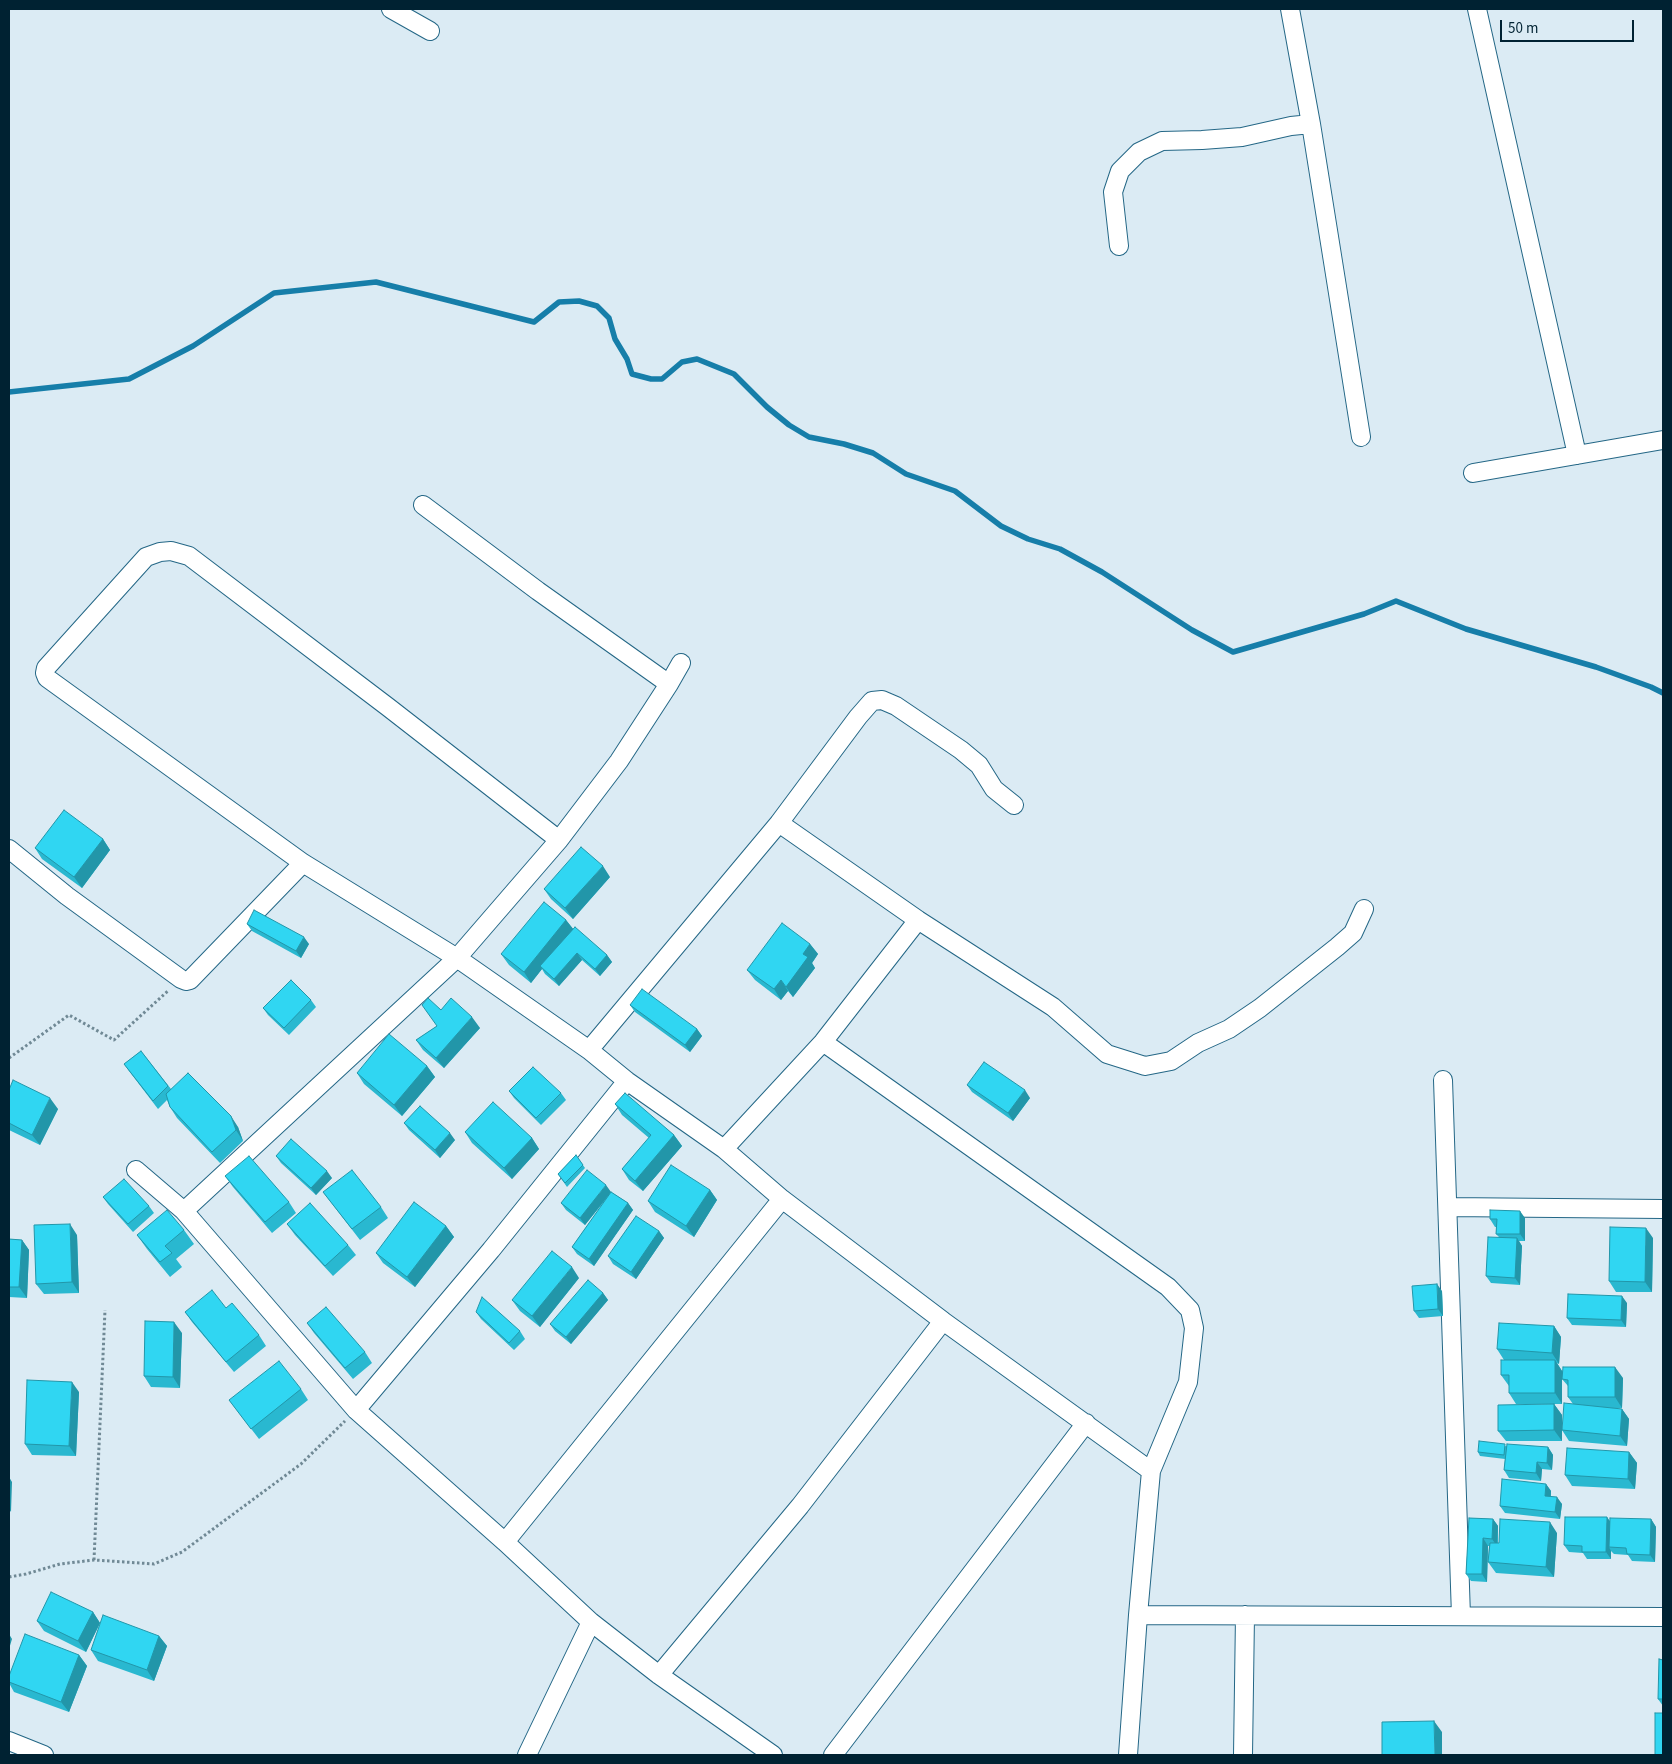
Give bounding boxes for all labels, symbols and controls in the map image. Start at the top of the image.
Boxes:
scale bar [1502,10,1636,42]
text: 50 m [1508,18,1538,39]

